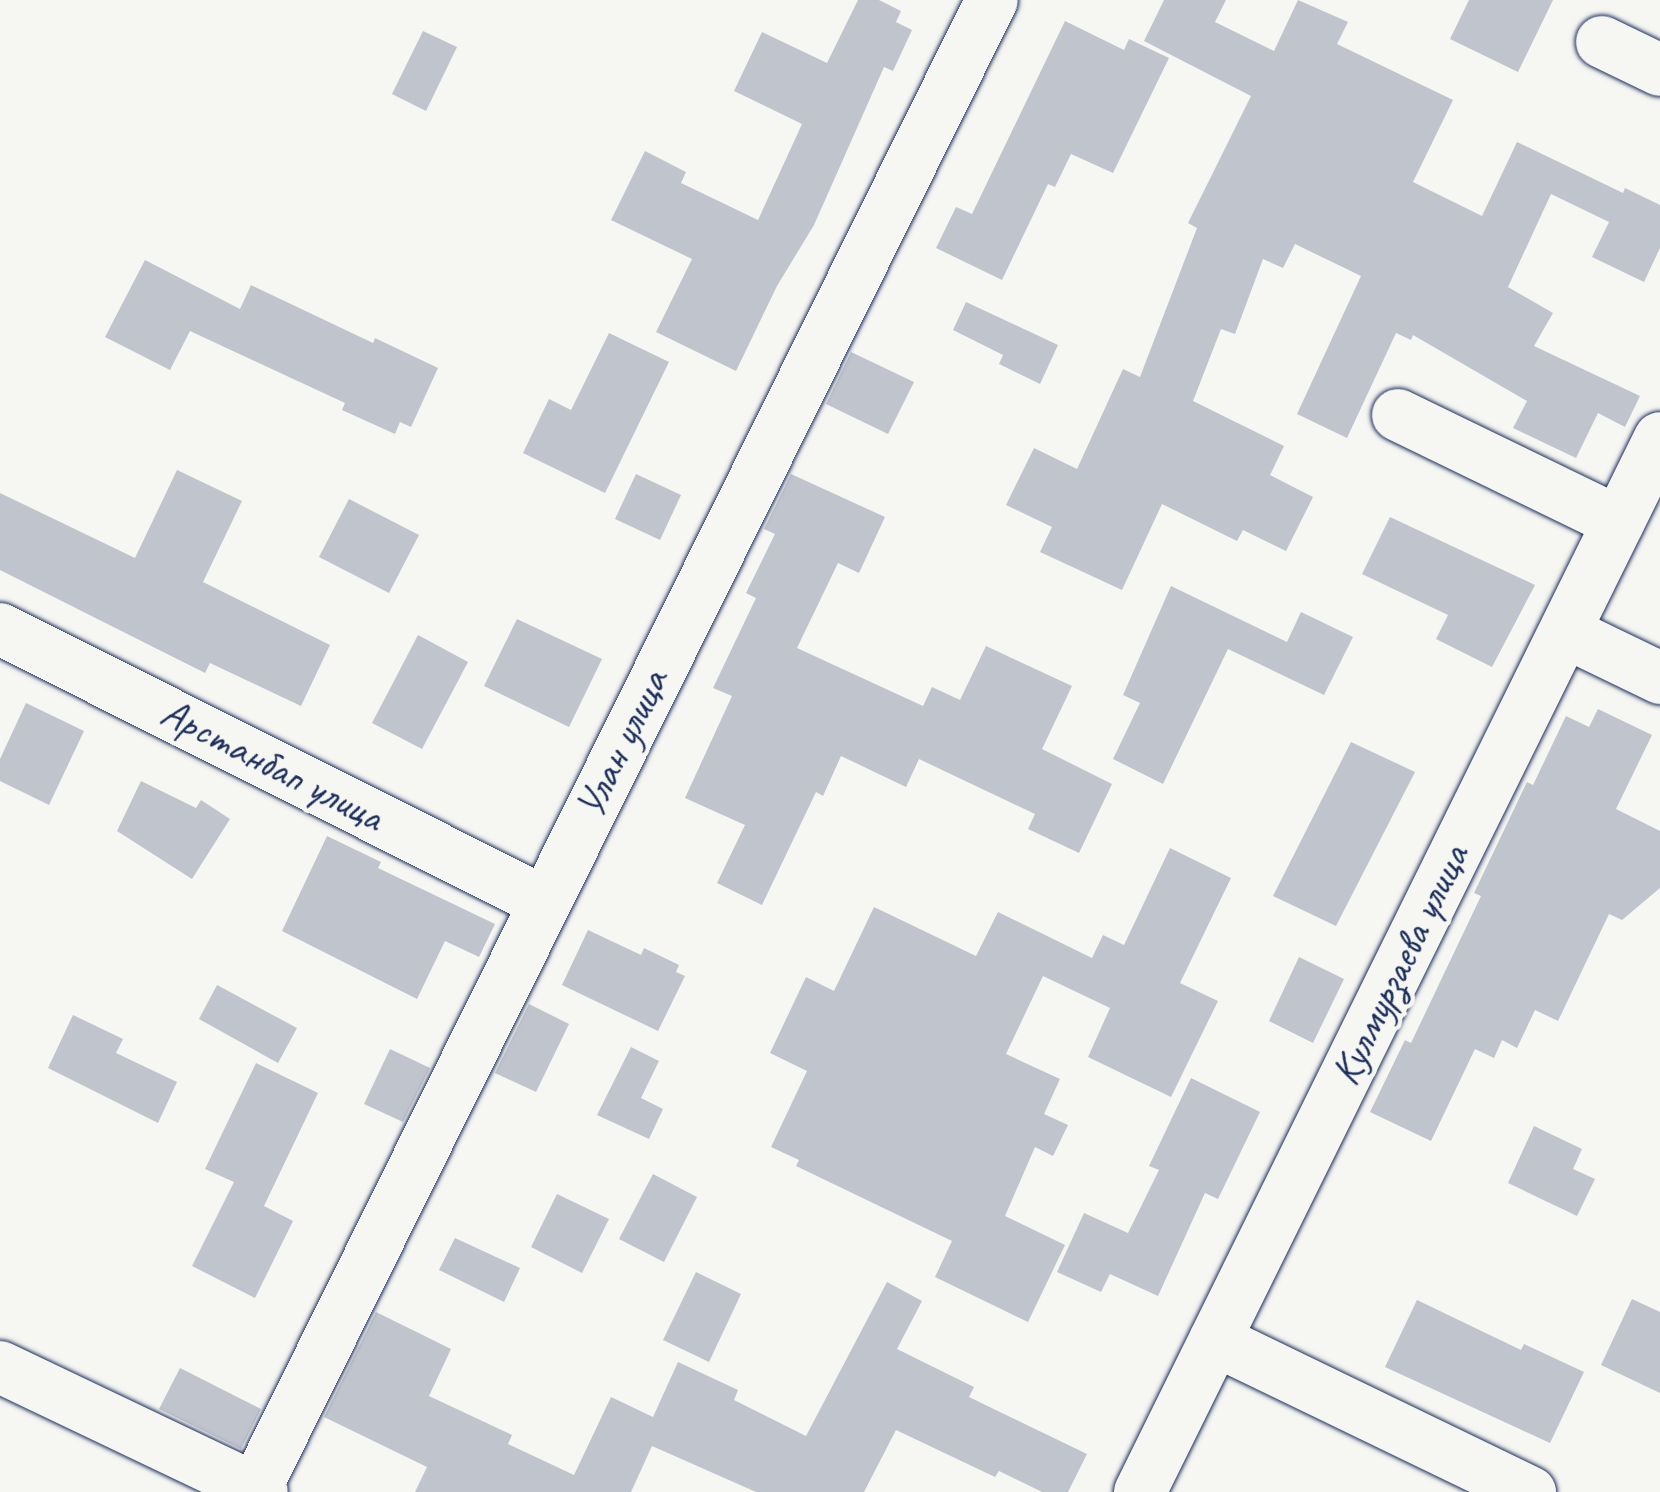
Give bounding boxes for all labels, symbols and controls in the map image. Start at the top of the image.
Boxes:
street label: Улан улица [564,661,680,827]
street label: Арстанбап улица [151,687,393,843]
street label: Кулмурзаева улица [1320,835,1480,1095]

